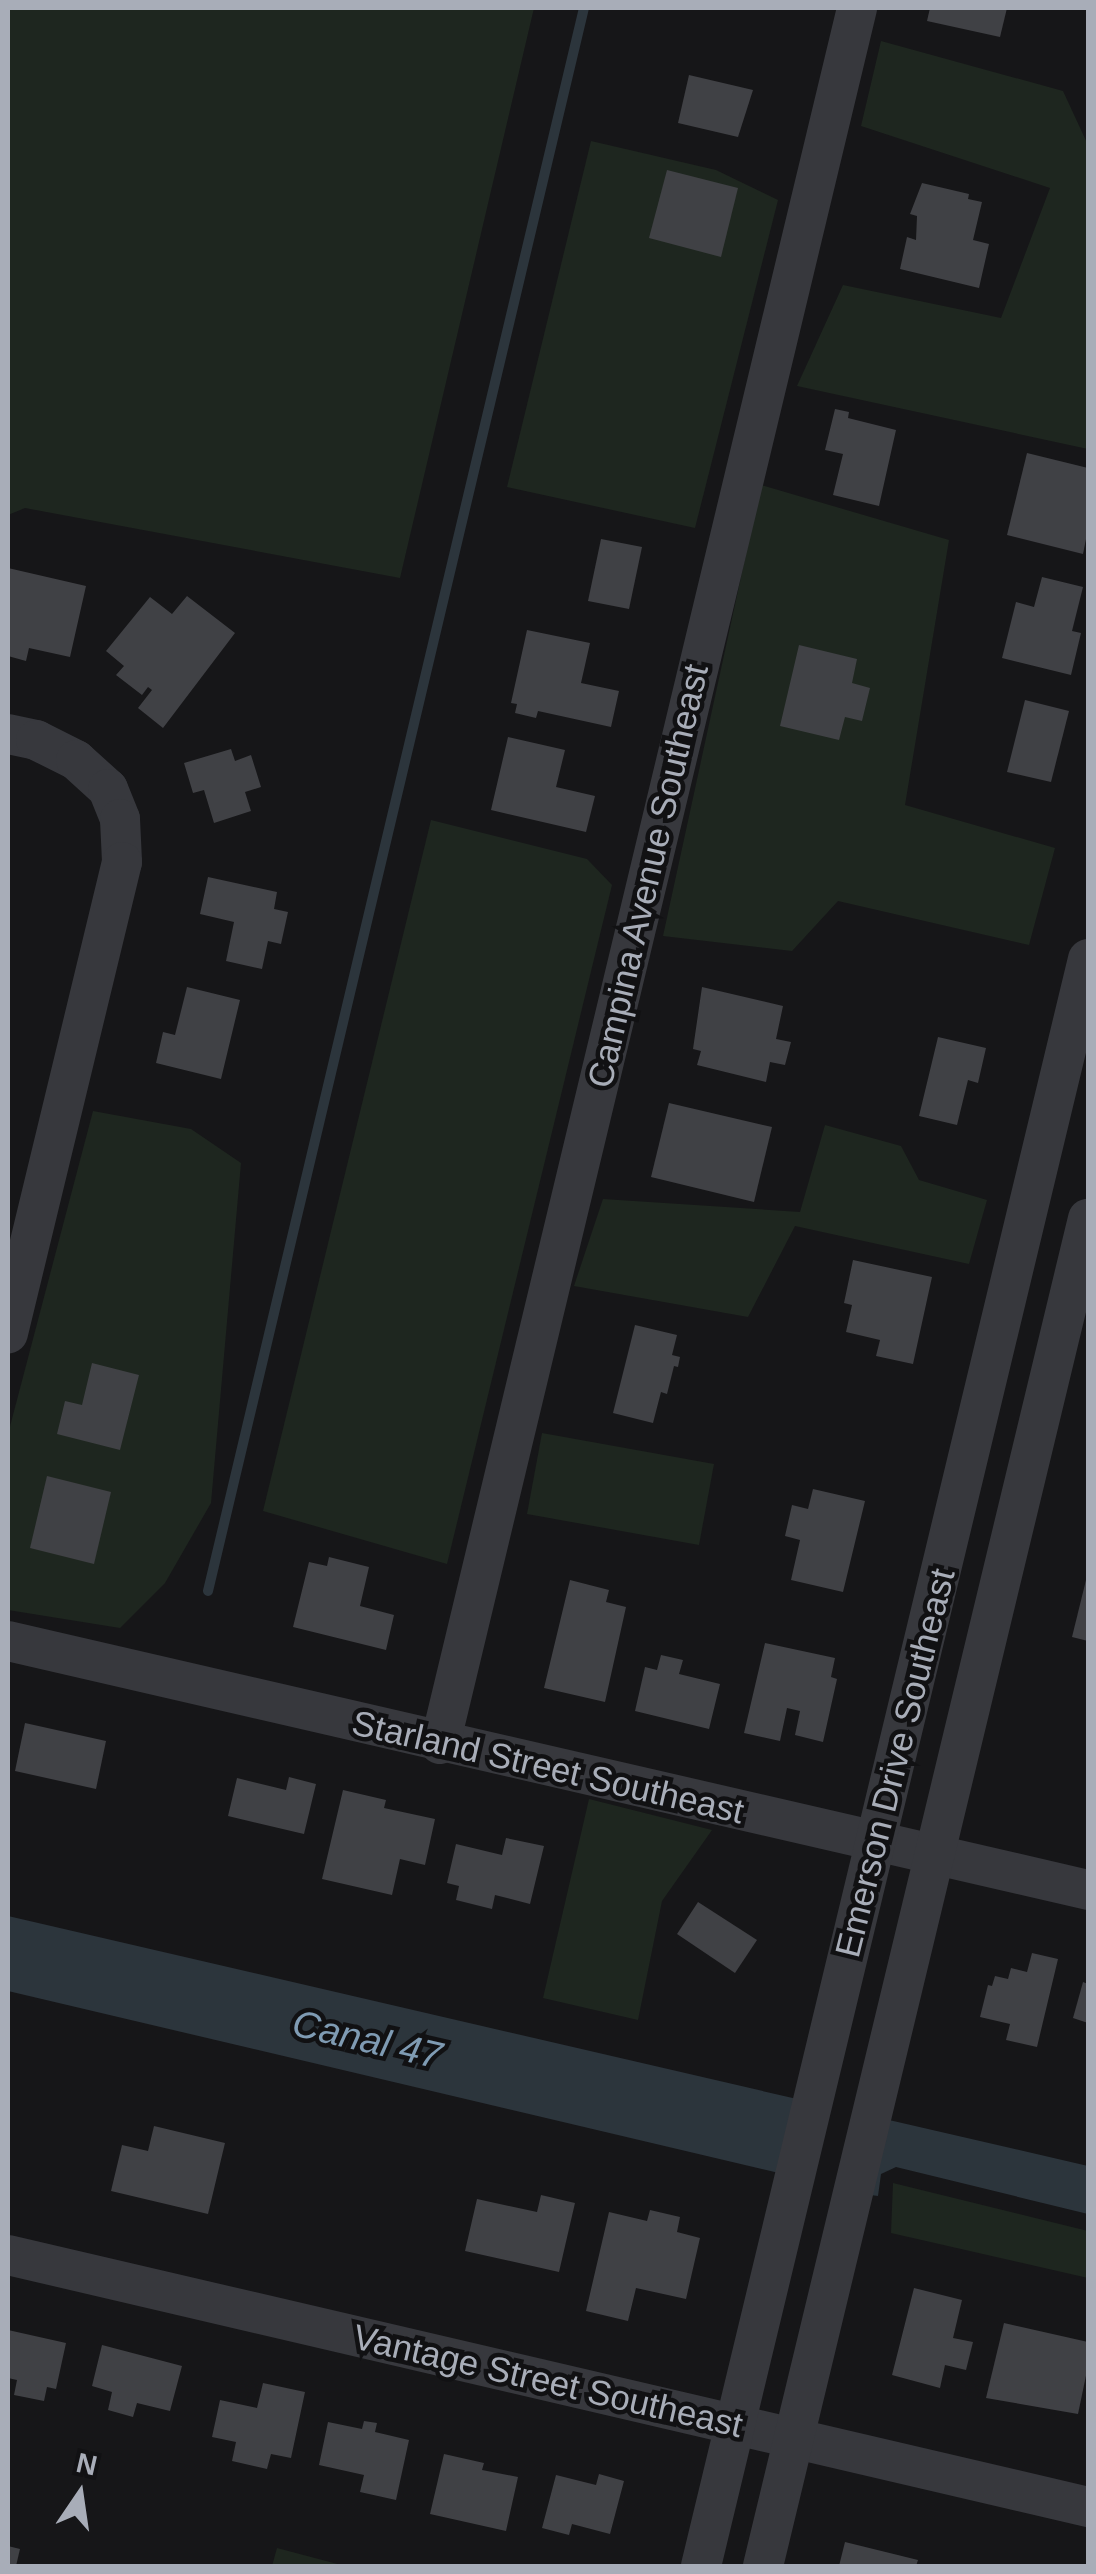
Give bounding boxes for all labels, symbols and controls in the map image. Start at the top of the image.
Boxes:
street label: Campina Avenue Southeast [579,659,717,1093]
street label: Emerson Drive Southeast [826,1564,964,1962]
street label: Starland Street Southeast [348,1701,748,1833]
water label: Canal 47 [288,2001,446,2079]
street label: Vantage Street Southeast [349,2316,747,2446]
north arrow [30,2444,130,2544]
text: N [74,2447,100,2482]

